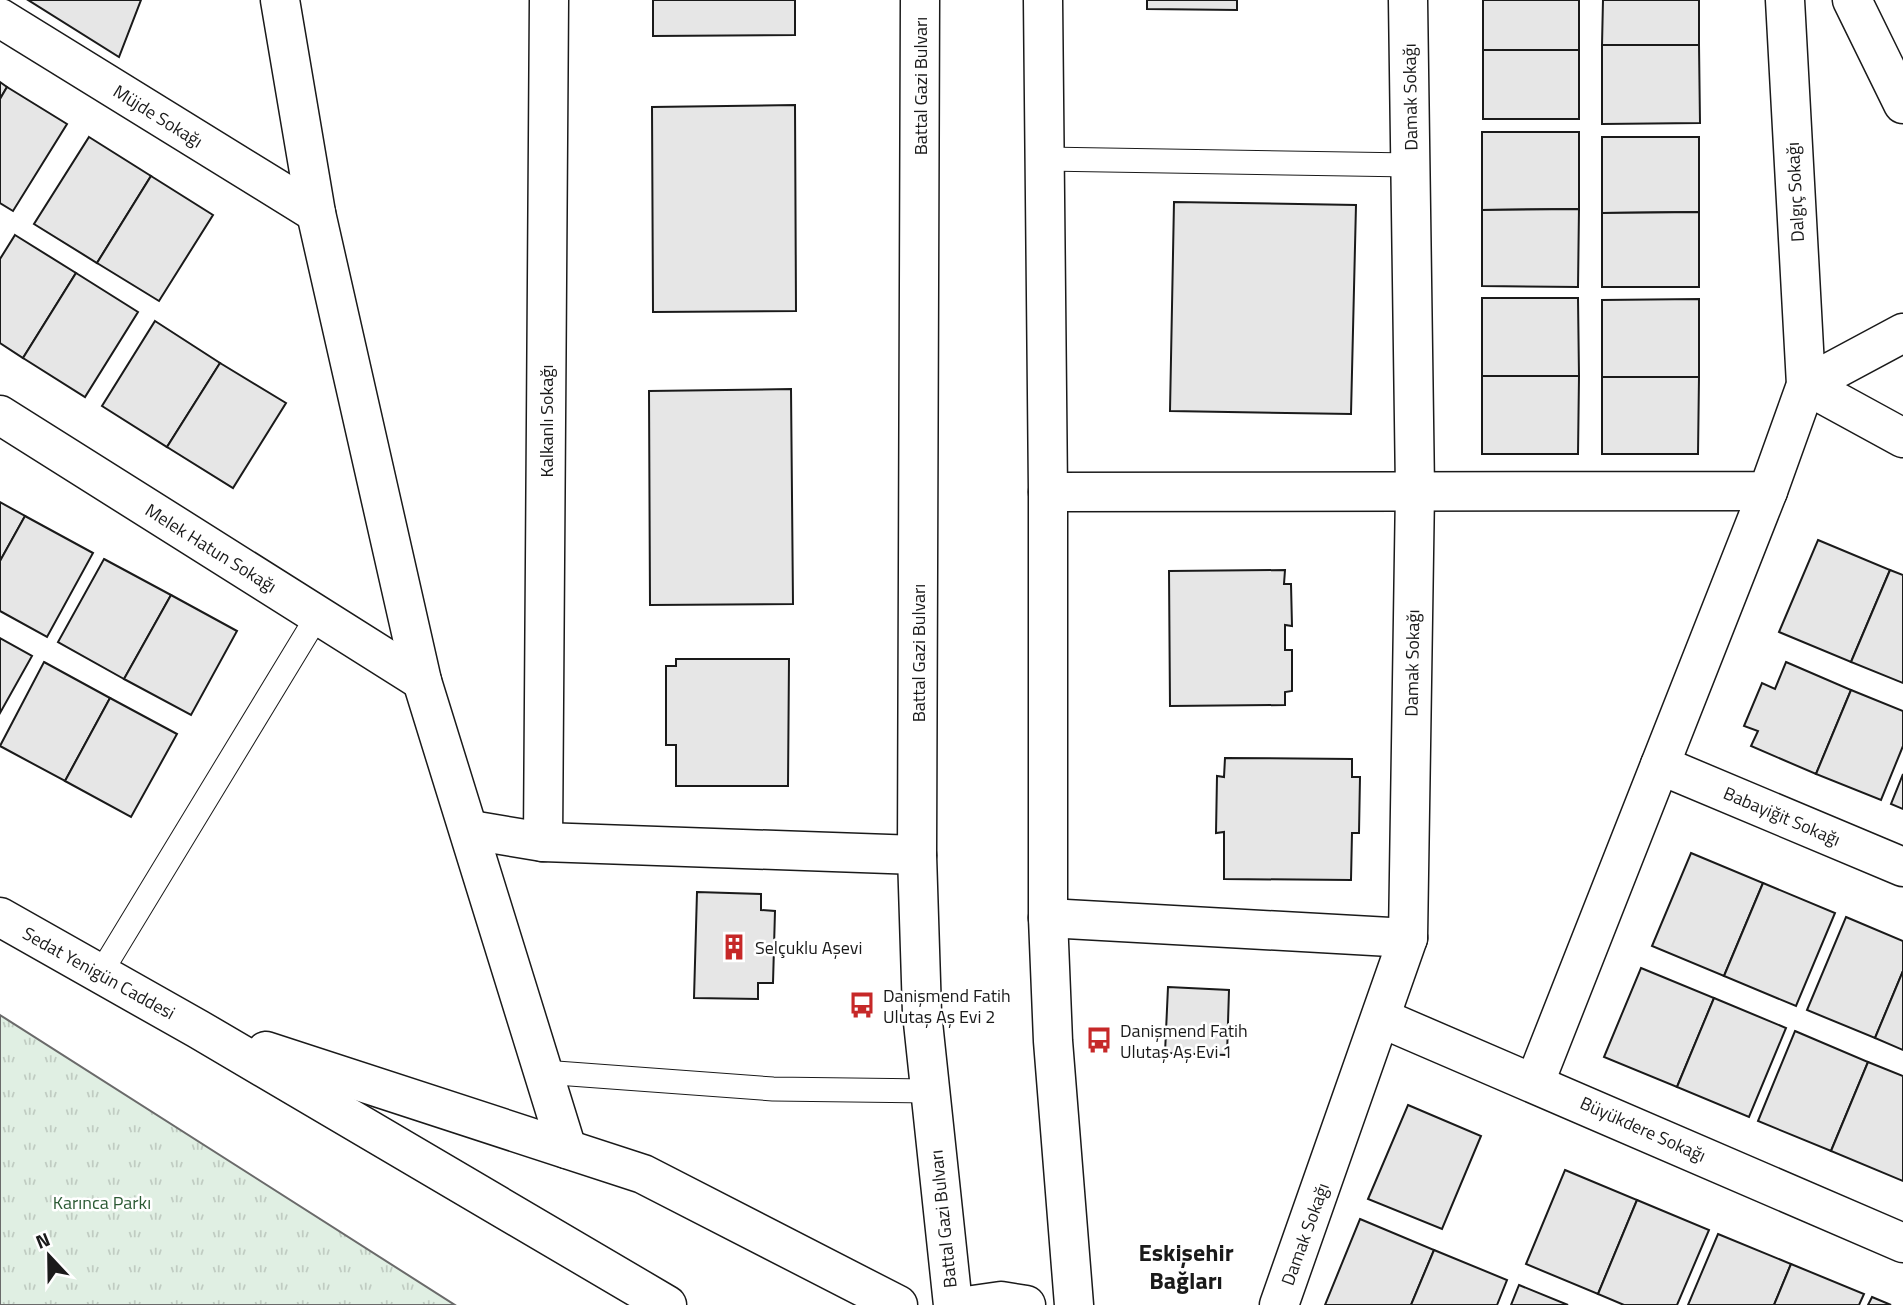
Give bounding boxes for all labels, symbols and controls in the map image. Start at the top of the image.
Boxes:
street label: Battal Gazi Bulvarı [907,17,934,155]
street label: Damak Sokağı [1396,43,1424,151]
street label: Müjde Sokağı [108,78,208,154]
street label: Dalgıç Sokağı [1779,141,1811,243]
street label: Kalkanlı Sokağı [533,365,560,477]
street label: Melek Hatun Sokağı [140,497,282,599]
street label: Battal Gazi Bulvarı [905,584,932,722]
street label: Damak Sokağı [1398,609,1426,717]
street label: Babayiğit Sokağı [1719,779,1845,853]
street label: Sedat Yenigün Caddesi [18,920,180,1026]
building icon: Selçuklu Aşevi [719,932,749,962]
place label: Selçuklu Aşevi [755,934,862,961]
place label: Danişmend Fatih Ulutaş Aş Evi 2 [883,982,1011,1030]
bus stop icon: Danişmend Fatih Ulutaş Aş Evi 2 [847,990,877,1020]
place label: Danişmend Fatih Ulutaş Aş Evi 1 [1120,1017,1248,1065]
bus stop icon: Danişmend Fatih Ulutaş Aş Evi 1 [1084,1025,1114,1055]
street label: Büyükdere Sokağı [1576,1089,1710,1169]
street label: Battal Gazi Bulvarı [922,1149,964,1289]
street label: Damak Sokağı [1274,1179,1336,1289]
park label: Karınca Parkı [53,1189,151,1216]
north arrow [14,1221,84,1291]
text: N [31,1224,54,1256]
district label: Eskişehir Bağları [1138,1234,1234,1298]

